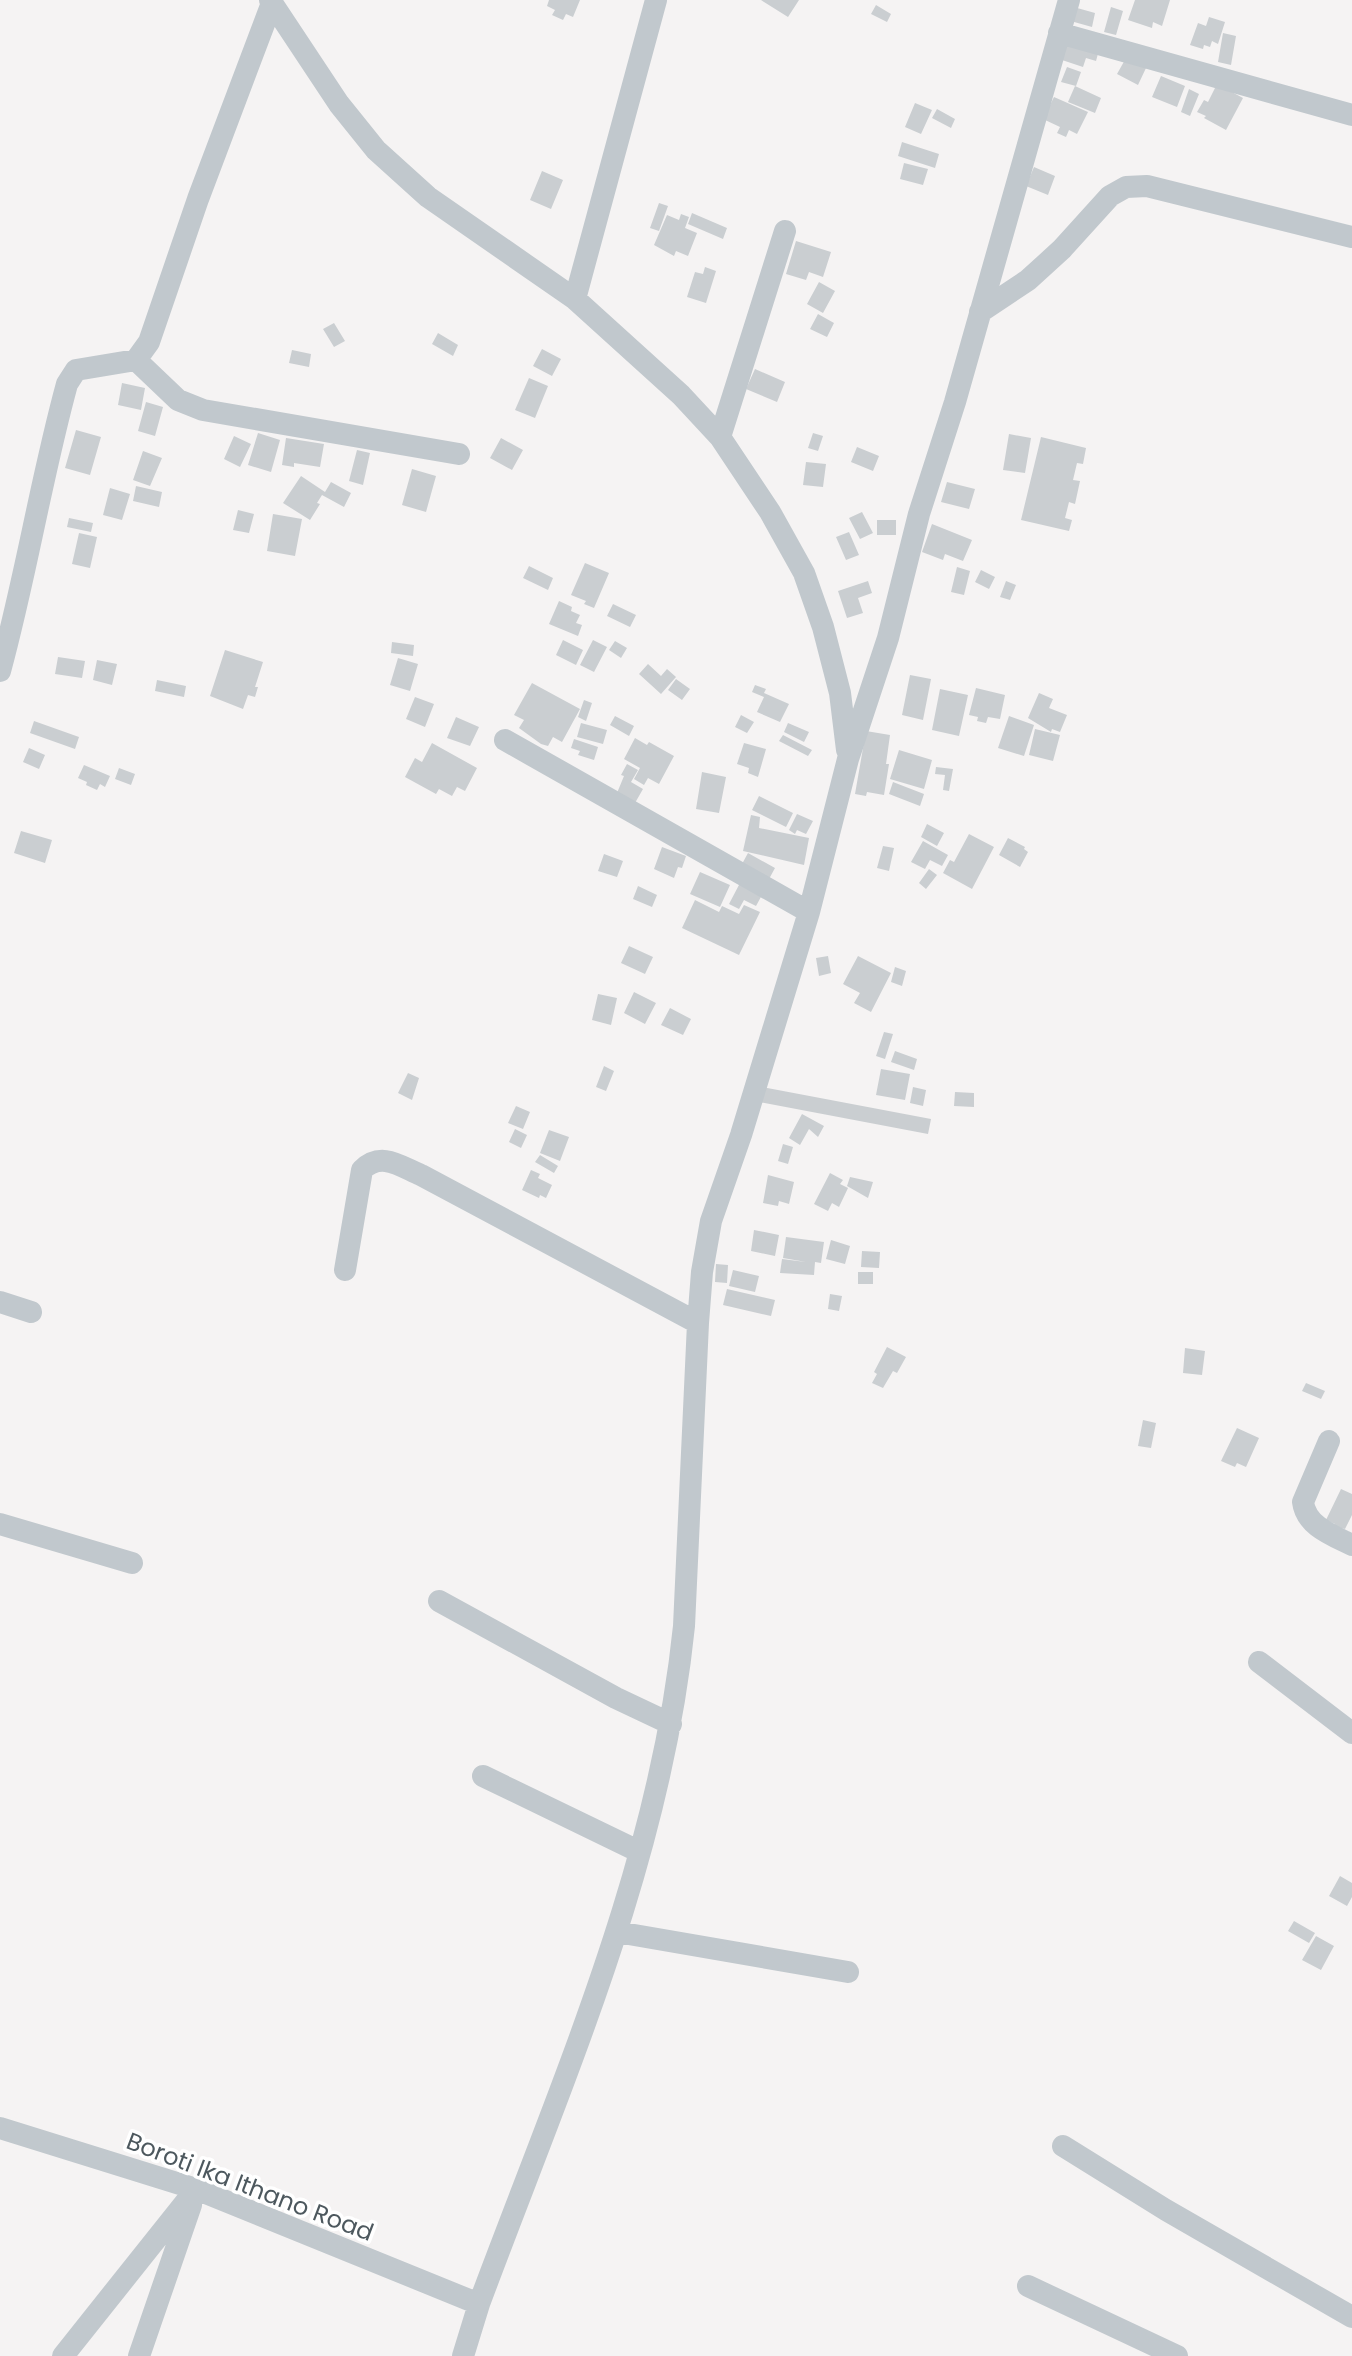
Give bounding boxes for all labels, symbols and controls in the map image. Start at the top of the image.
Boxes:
street label: Boroti Ika Ithano Road [122,2124,378,2249]

